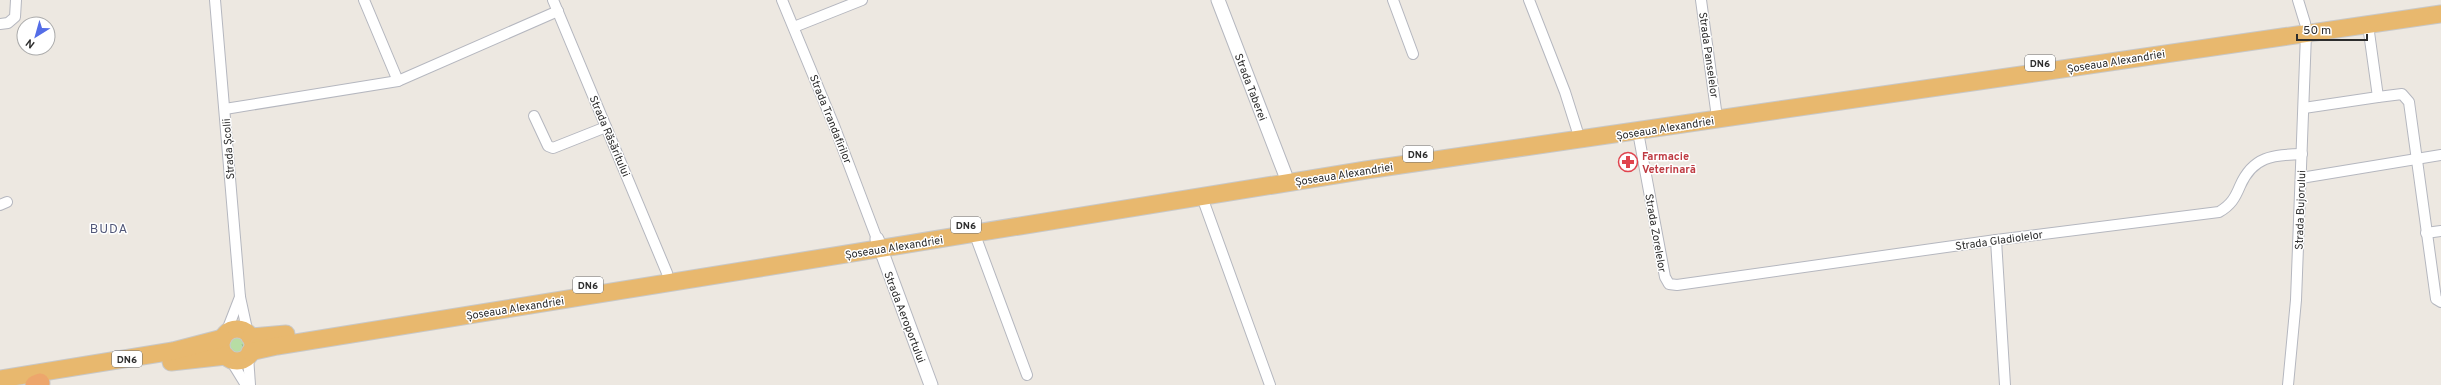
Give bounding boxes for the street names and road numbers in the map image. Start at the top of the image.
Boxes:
street label: Strada Panselelor [1695,11,1721,100]
street label: Șoseaua Alexandriei [2066,47,2166,77]
street label: Strada Taberei [1231,52,1269,123]
road number: DN6 [2025,55,2055,71]
street label: Strada Trandafirilor [806,73,855,167]
street label: Strada Răsăritului [586,94,633,179]
street label: Șoseaua Alexandriei [1615,114,1715,144]
street label: Strada Școlii [220,118,238,180]
road number: DN6 [1403,146,1433,162]
street label: Șoseaua Alexandriei [1294,160,1394,190]
street label: Strada Bujorului [2293,170,2309,250]
street label: Strada Zorelelor [1641,193,1669,274]
road number: DN6 [951,217,981,233]
street label: Strada Gladiolelor [1954,228,2045,254]
street label: Șoseaua Alexandriei [844,233,944,263]
street label: Strada Aeroportului [880,270,928,365]
road number: DN6 [573,277,603,293]
street label: Șoseaua Alexandriei [465,294,565,324]
road number: DN6 [112,351,142,367]

